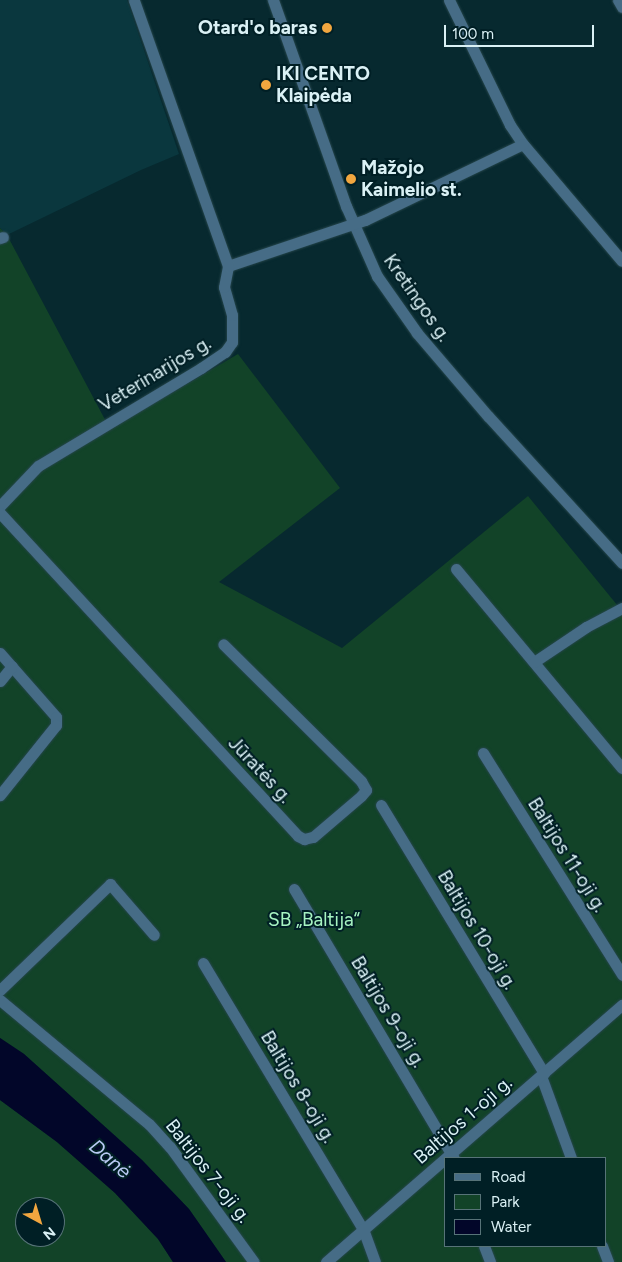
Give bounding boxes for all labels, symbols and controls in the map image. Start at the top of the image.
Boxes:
scale bar [447,15,597,47]
place label: Otard'o baras [198,17,317,39]
marker: Otard'o baras [321,22,333,34]
text: 100 m [452,25,494,43]
place label: IKI CENTO Klaipėda [276,63,370,107]
marker: IKI CENTO Klaipėda [260,79,272,91]
place label: Mažojo Kaimelio st. [361,157,462,201]
marker: Mažojo Kaimelio st. [345,173,357,185]
street label: Kretingos g. [379,250,455,346]
street label: Veterinarijos g. [95,332,215,416]
street label: Jūratės g. [223,732,297,808]
street label: Baltijos 11-oji g. [523,794,611,916]
street label: Baltijos 10-oji g. [432,866,522,994]
park label: SB „Baltija“ [268,909,360,931]
street label: Baltijos 9-oji g. [346,952,430,1072]
street label: Baltijos 8-oji g. [256,1027,340,1147]
street label: Baltijos 1-oji g. [409,1071,517,1169]
street label: Baltijos 7-oji g. [160,1115,256,1227]
water label: Danė [84,1134,136,1184]
legend [444,1157,607,1247]
text: Road [491,1168,526,1186]
text: Park [491,1193,520,1211]
north arrow [15,1197,65,1247]
text: Water [491,1218,531,1236]
text: N [40,1223,59,1243]

